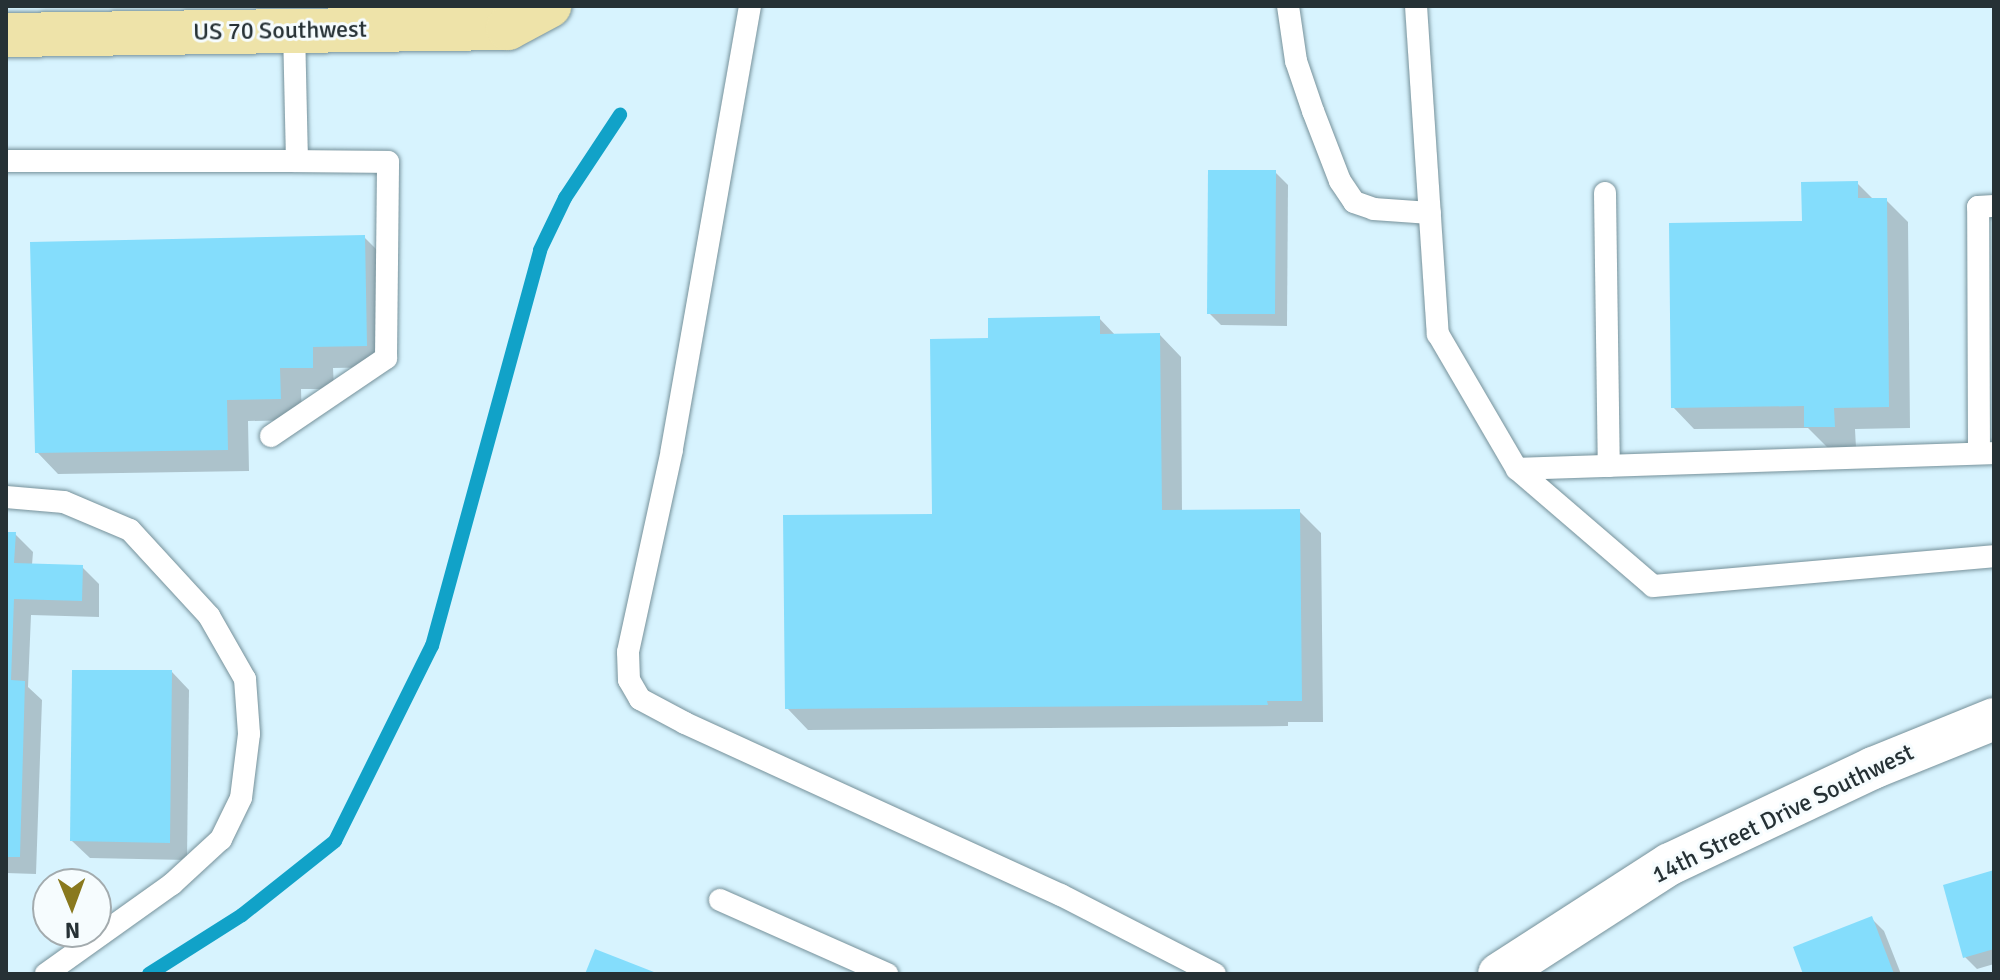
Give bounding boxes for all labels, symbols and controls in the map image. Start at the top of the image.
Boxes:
street label: US 70 Southwest [193,15,367,47]
street label: 14th Street Drive Southwest [1648,738,1918,890]
north arrow [32,868,112,948]
text: N [65,917,80,944]

